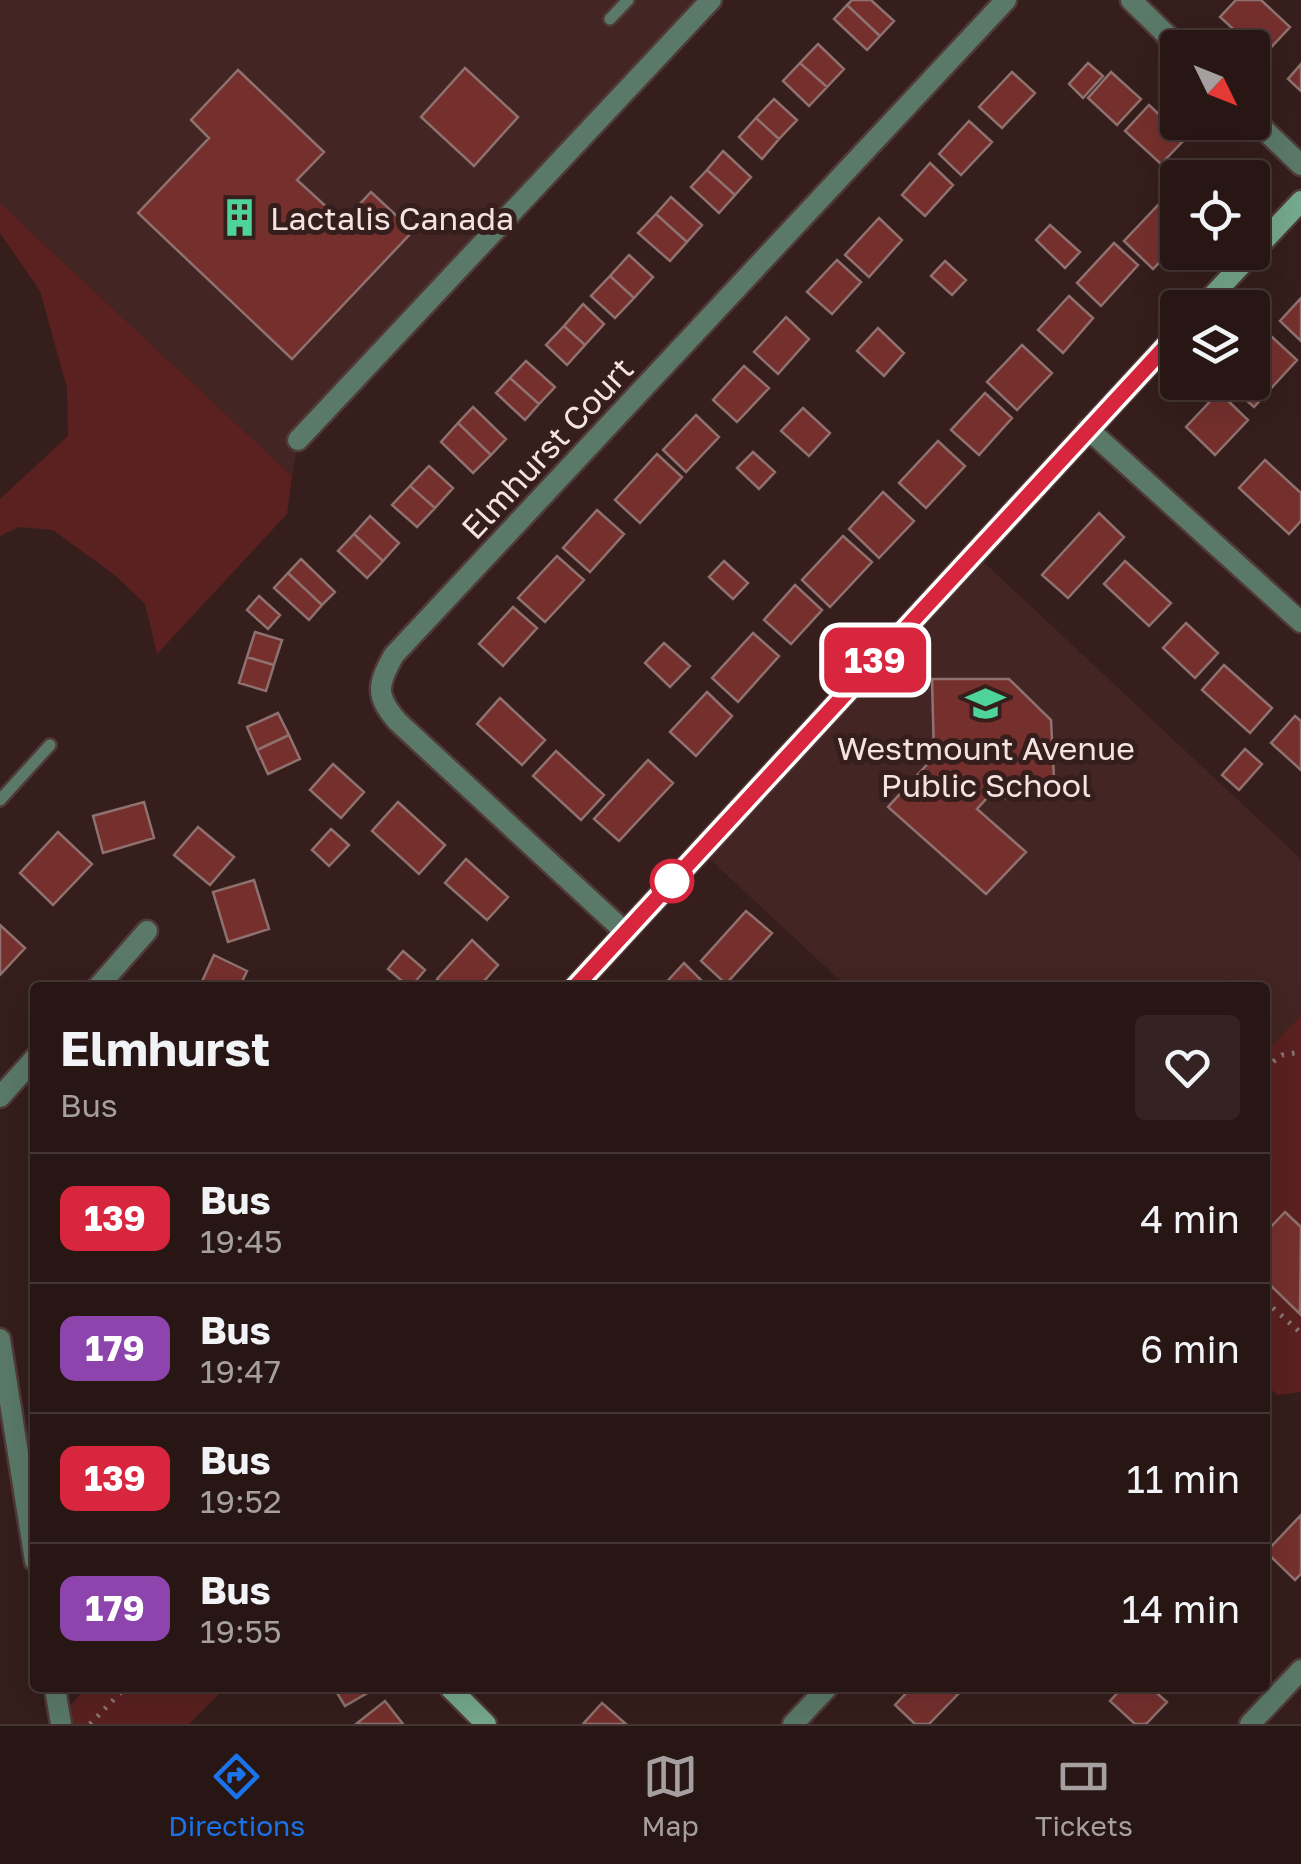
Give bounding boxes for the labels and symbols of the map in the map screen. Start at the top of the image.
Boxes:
north arrow [1160,30,1270,140]
building icon: Lactalis Canada [219,197,261,239]
place label: Lactalis Canada [270,199,514,237]
street label: Elmhurst Court [453,350,641,546]
line badge: 139 [818,628,932,692]
school or university icon: Westmount Avenue Public School [965,682,1007,724]
place label: Westmount Avenue Public School [837,729,1135,804]
unlabelled marker [651,860,693,902]

